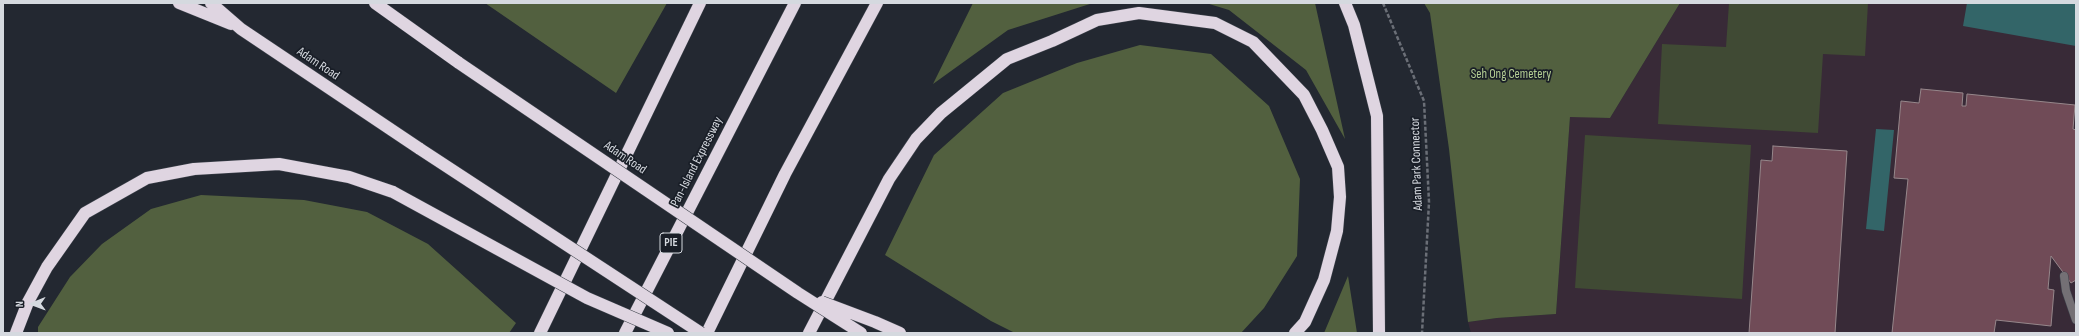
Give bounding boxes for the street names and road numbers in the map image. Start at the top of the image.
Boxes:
street label: Adam Road [294,44,342,84]
street label: Pan-Island Expressway [668,114,726,210]
street label: Adam Park Connector [1408,117,1426,211]
street label: Adam Road [601,138,649,178]
road number: PIE [660,233,682,253]

